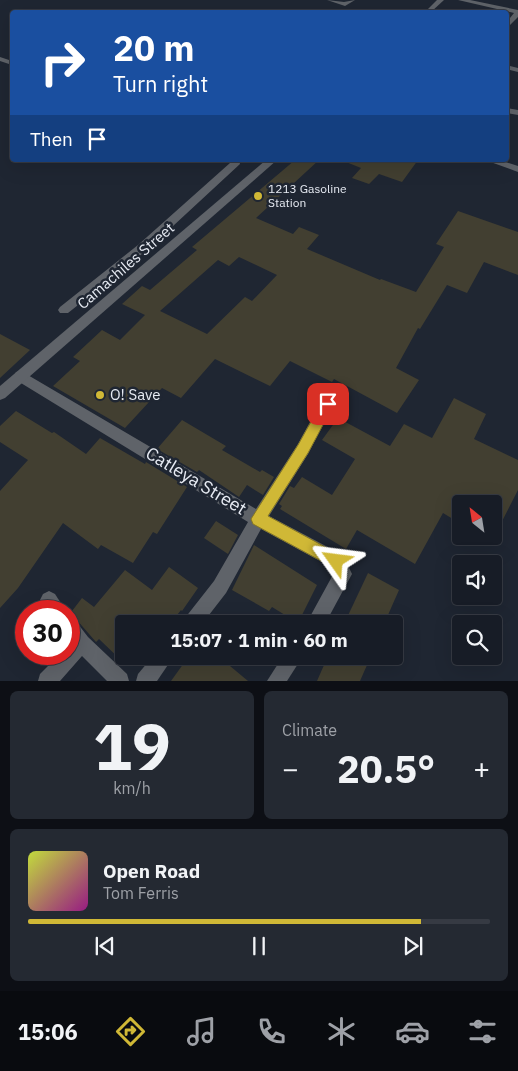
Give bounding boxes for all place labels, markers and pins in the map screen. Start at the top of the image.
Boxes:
place label: 1213 Gasoline Station [268,181,347,210]
marker: 1213 Gasoline Station [252,190,264,202]
pin [307,383,349,425]
place label: O! Save [110,385,161,404]
marker: O! Save [94,389,106,401]

